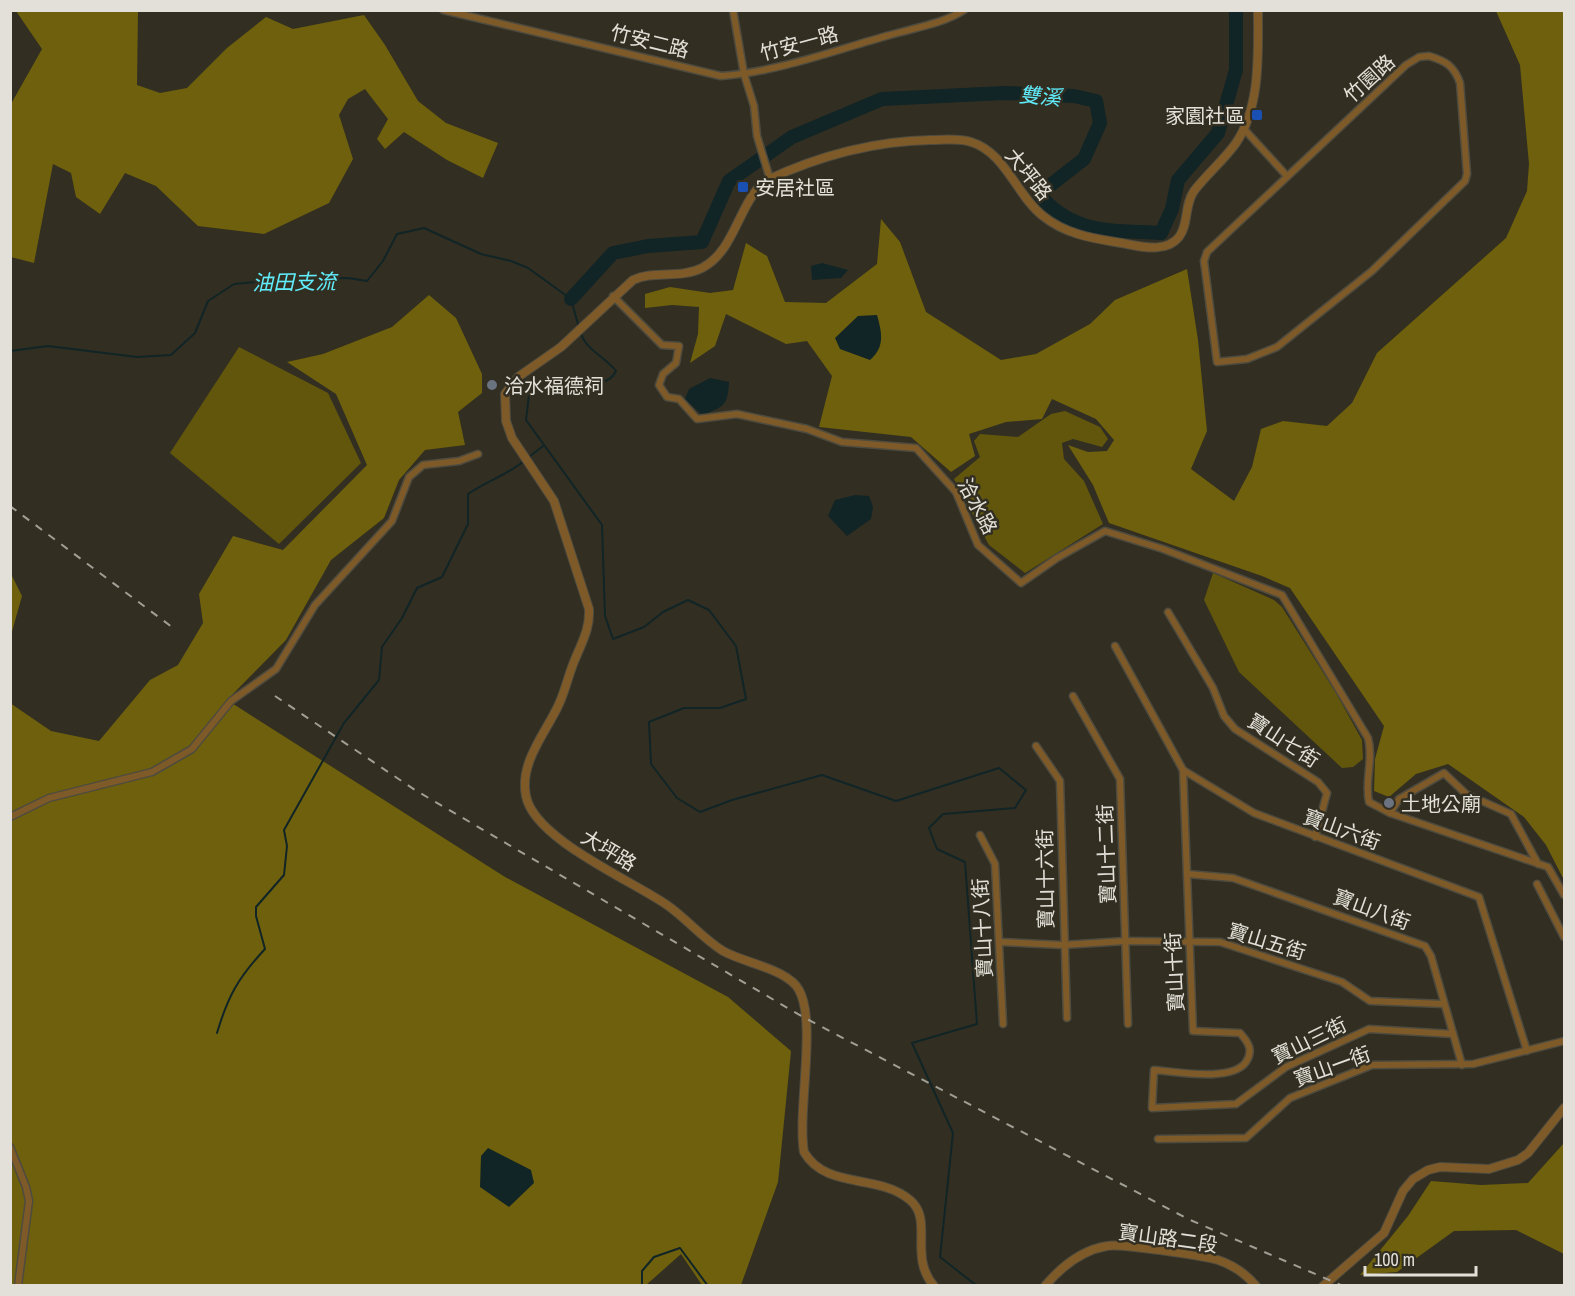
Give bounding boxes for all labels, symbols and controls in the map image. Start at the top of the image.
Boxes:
street label: 竹安二路 [608,18,692,64]
street label: 竹安一路 [757,20,841,66]
street label: 竹園路 [1338,48,1400,108]
water label: 雙溪 [1018,80,1065,113]
place label: 家園社區 [1165,102,1245,129]
marker: 家園社區 [1250,108,1264,122]
street label: 大坪路 [1000,142,1058,206]
place label: 安居社區 [755,174,835,201]
marker: 安居社區 [736,180,750,194]
water label: 油田支流 [252,267,339,297]
place label: 洽水福德祠 [504,372,604,399]
marker: 洽水福德祠 [485,378,499,392]
street label: 洽水路 [952,473,1004,539]
street label: 寶山七街 [1243,707,1325,773]
place label: 土地公廟 [1401,790,1481,817]
marker: 土地公廟 [1382,796,1396,810]
street label: 寶山六街 [1300,803,1384,855]
street label: 寶山十二街 [1091,804,1121,904]
street label: 大坪路 [576,823,642,877]
street label: 寶山十六街 [1031,829,1059,929]
street label: 寶山十八街 [966,877,998,979]
street label: 寶山八街 [1330,883,1414,935]
street label: 寶山五街 [1225,916,1309,966]
street label: 寶山十街 [1158,931,1190,1013]
street label: 寶山三街 [1267,1010,1351,1070]
street label: 寶山一街 [1290,1040,1374,1092]
street label: 寶山路二段 [1117,1218,1219,1258]
scale bar [1365,1239,1476,1277]
text: 100 m [1374,1247,1415,1272]

